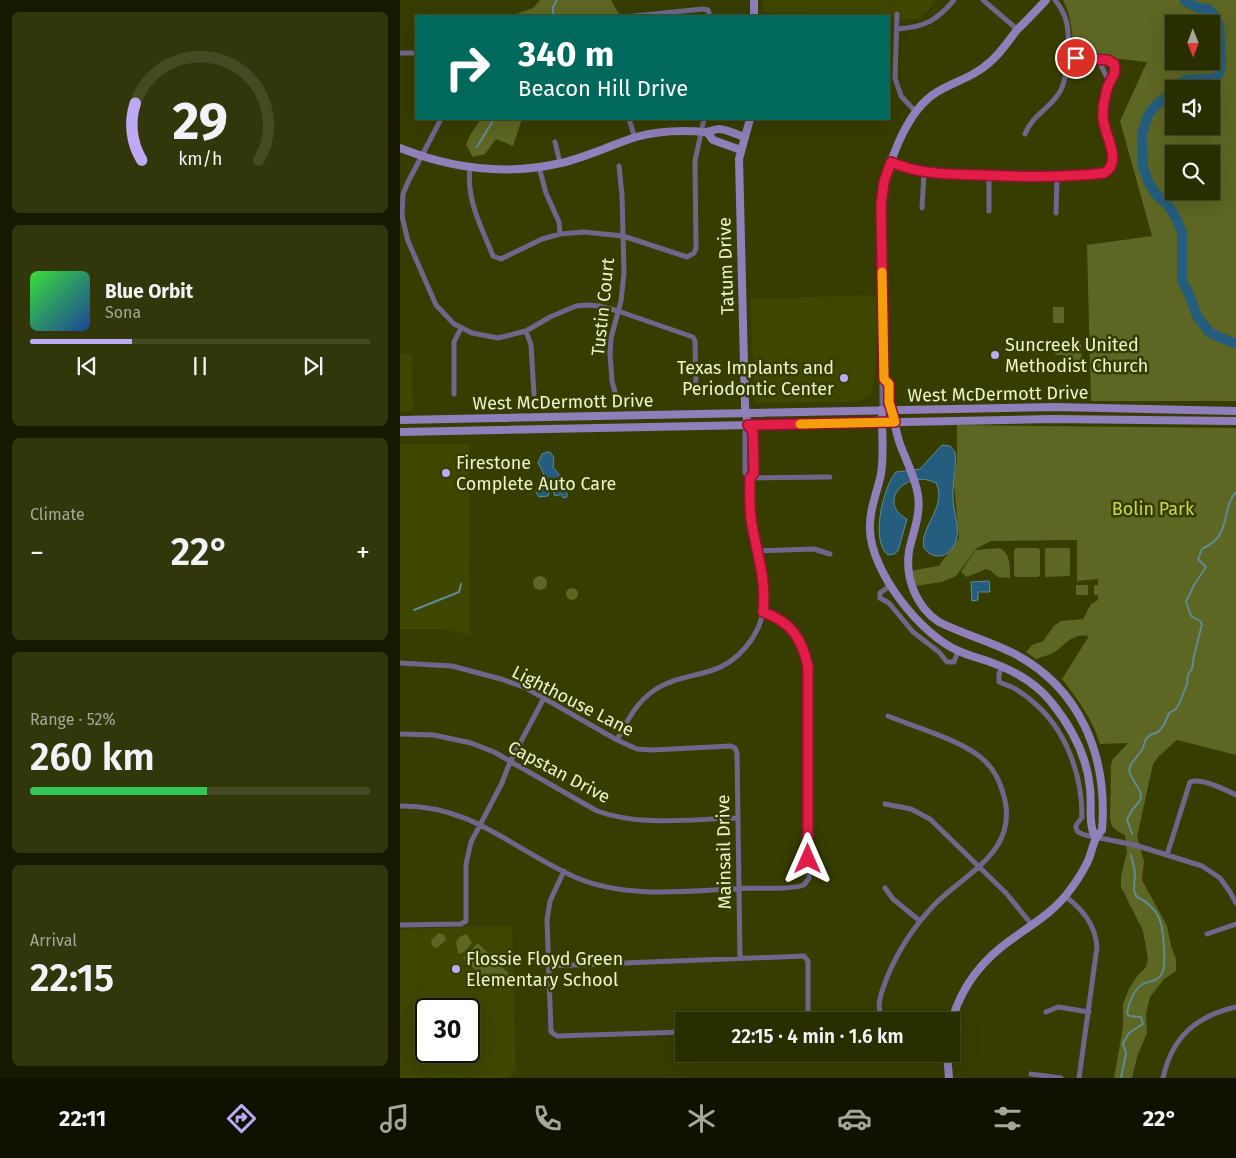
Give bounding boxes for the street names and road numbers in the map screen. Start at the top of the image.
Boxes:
street label: Tatum Drive [713,217,739,315]
street label: Tustin Court [587,256,619,357]
street label: West McDermott Drive [907,381,1089,407]
street label: West McDermott Drive [472,389,654,415]
street label: Lighthouse Lane [508,661,638,741]
street label: Capstan Drive [504,736,614,808]
street label: Mainsail Drive [712,794,736,910]

